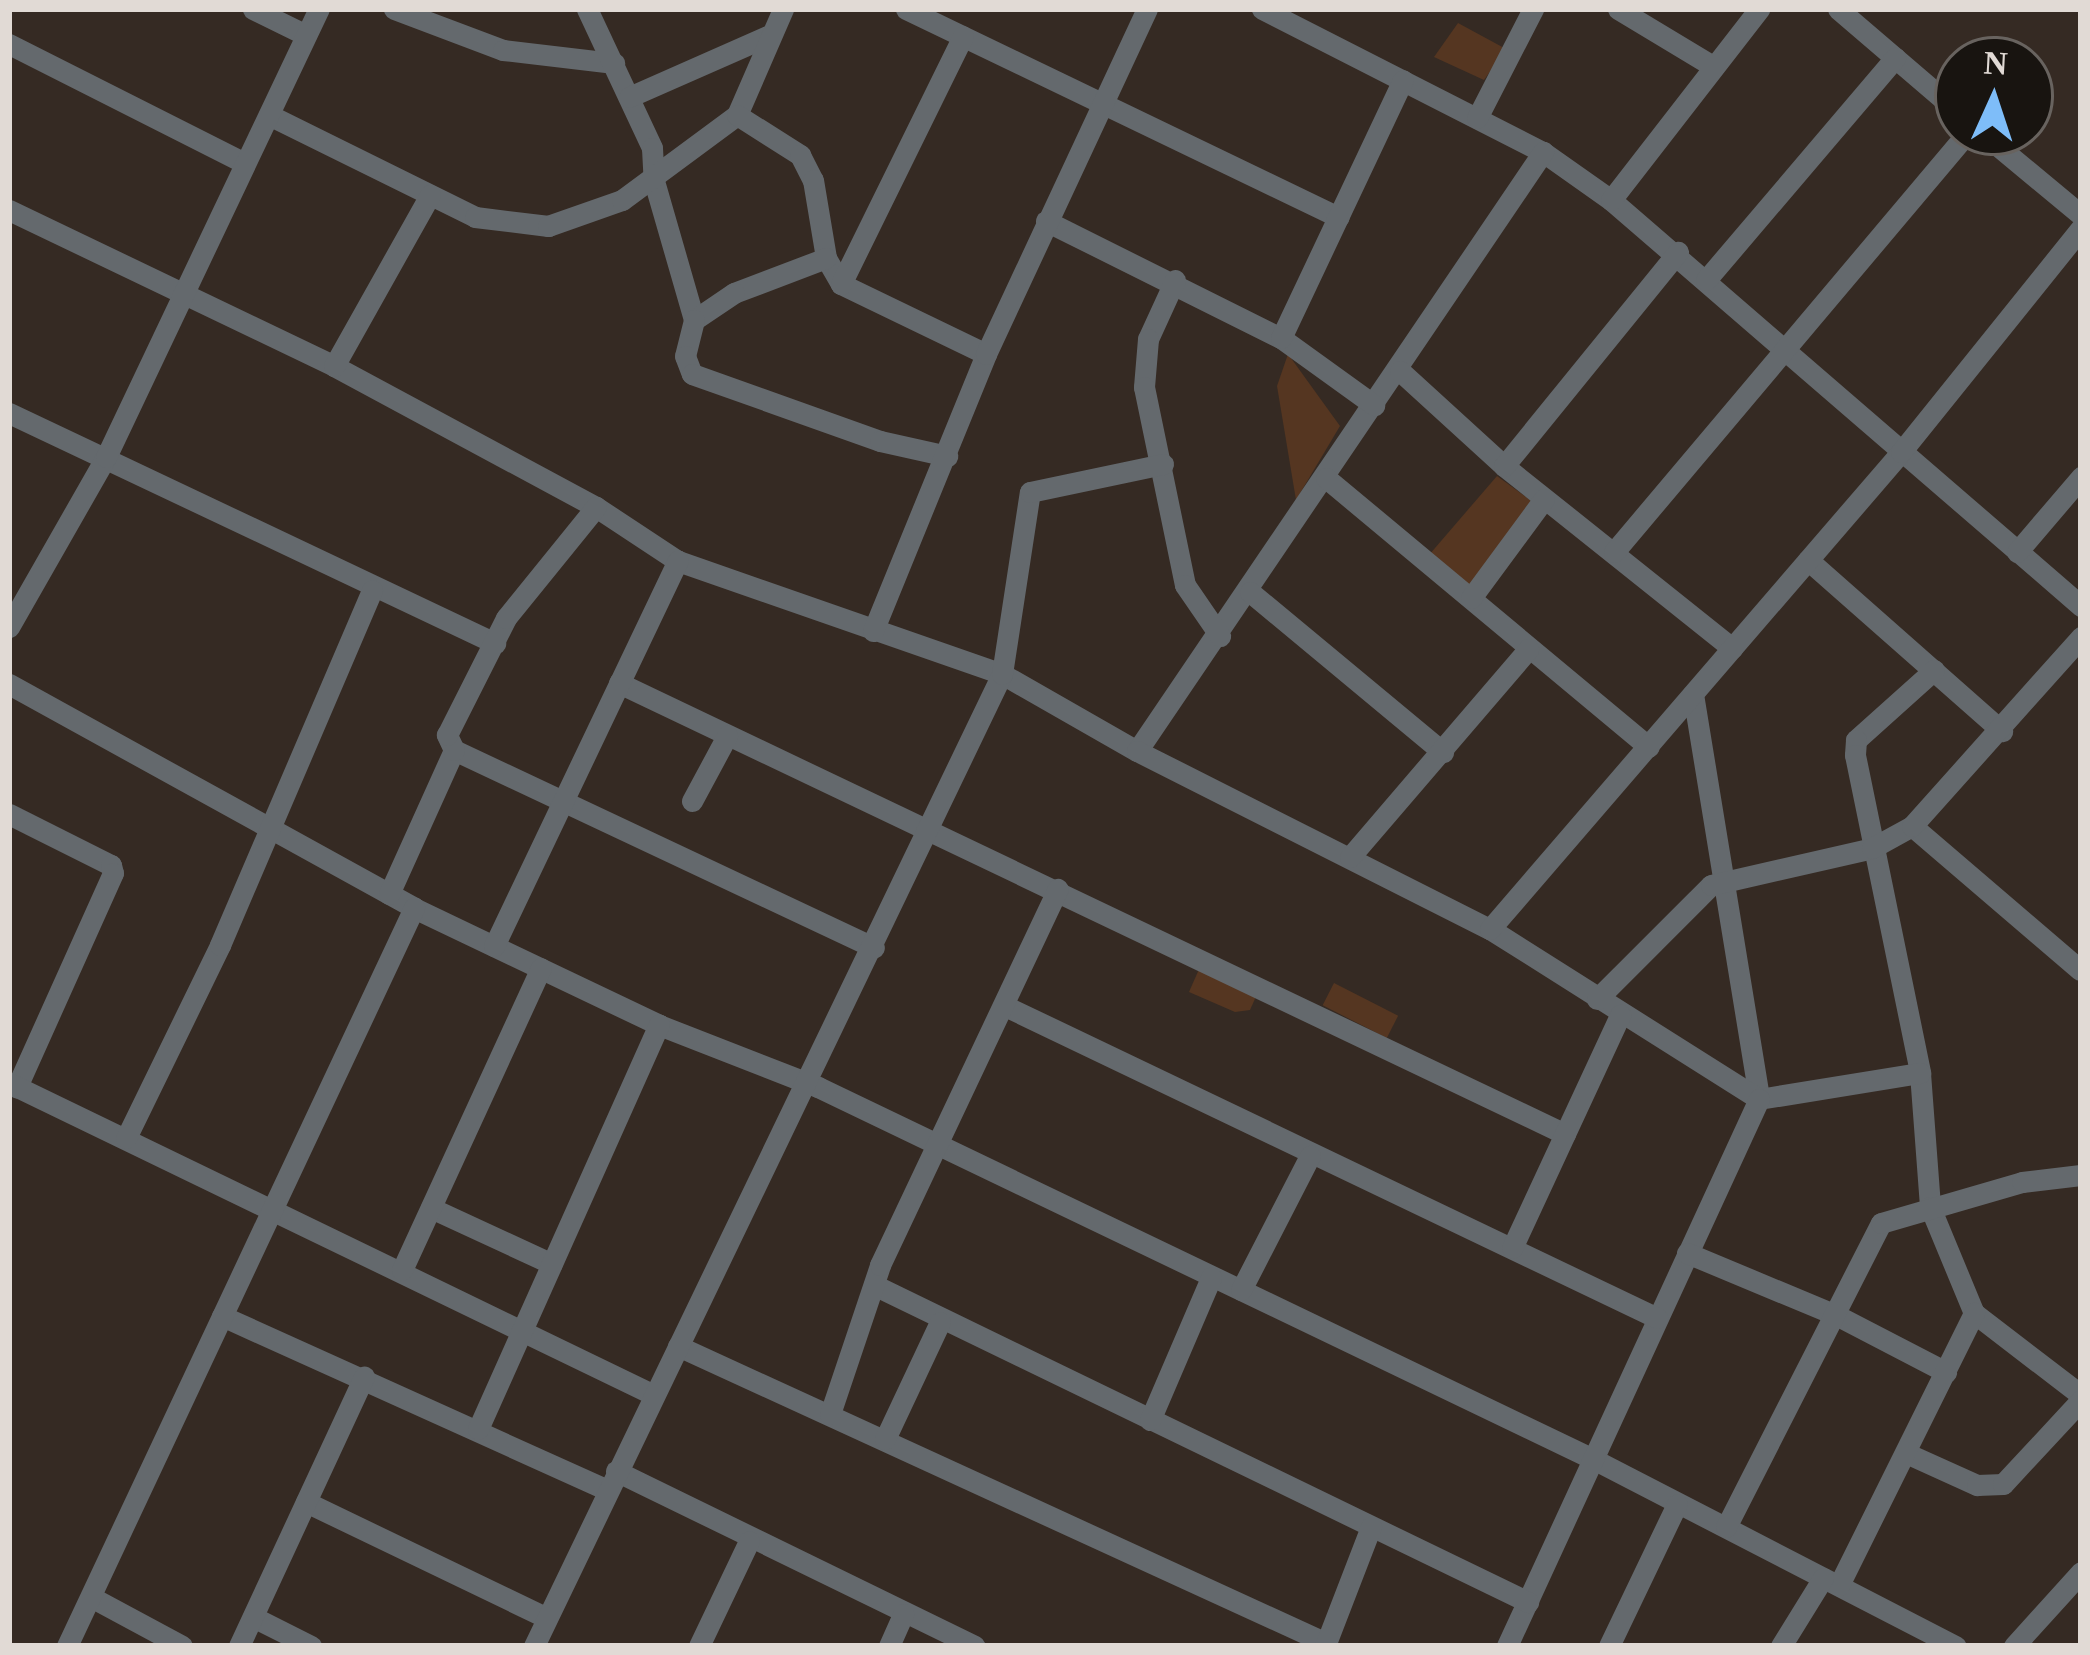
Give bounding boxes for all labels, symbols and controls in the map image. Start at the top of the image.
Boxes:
north arrow [1934,36,2054,156]
text: N [1983,44,2009,82]

